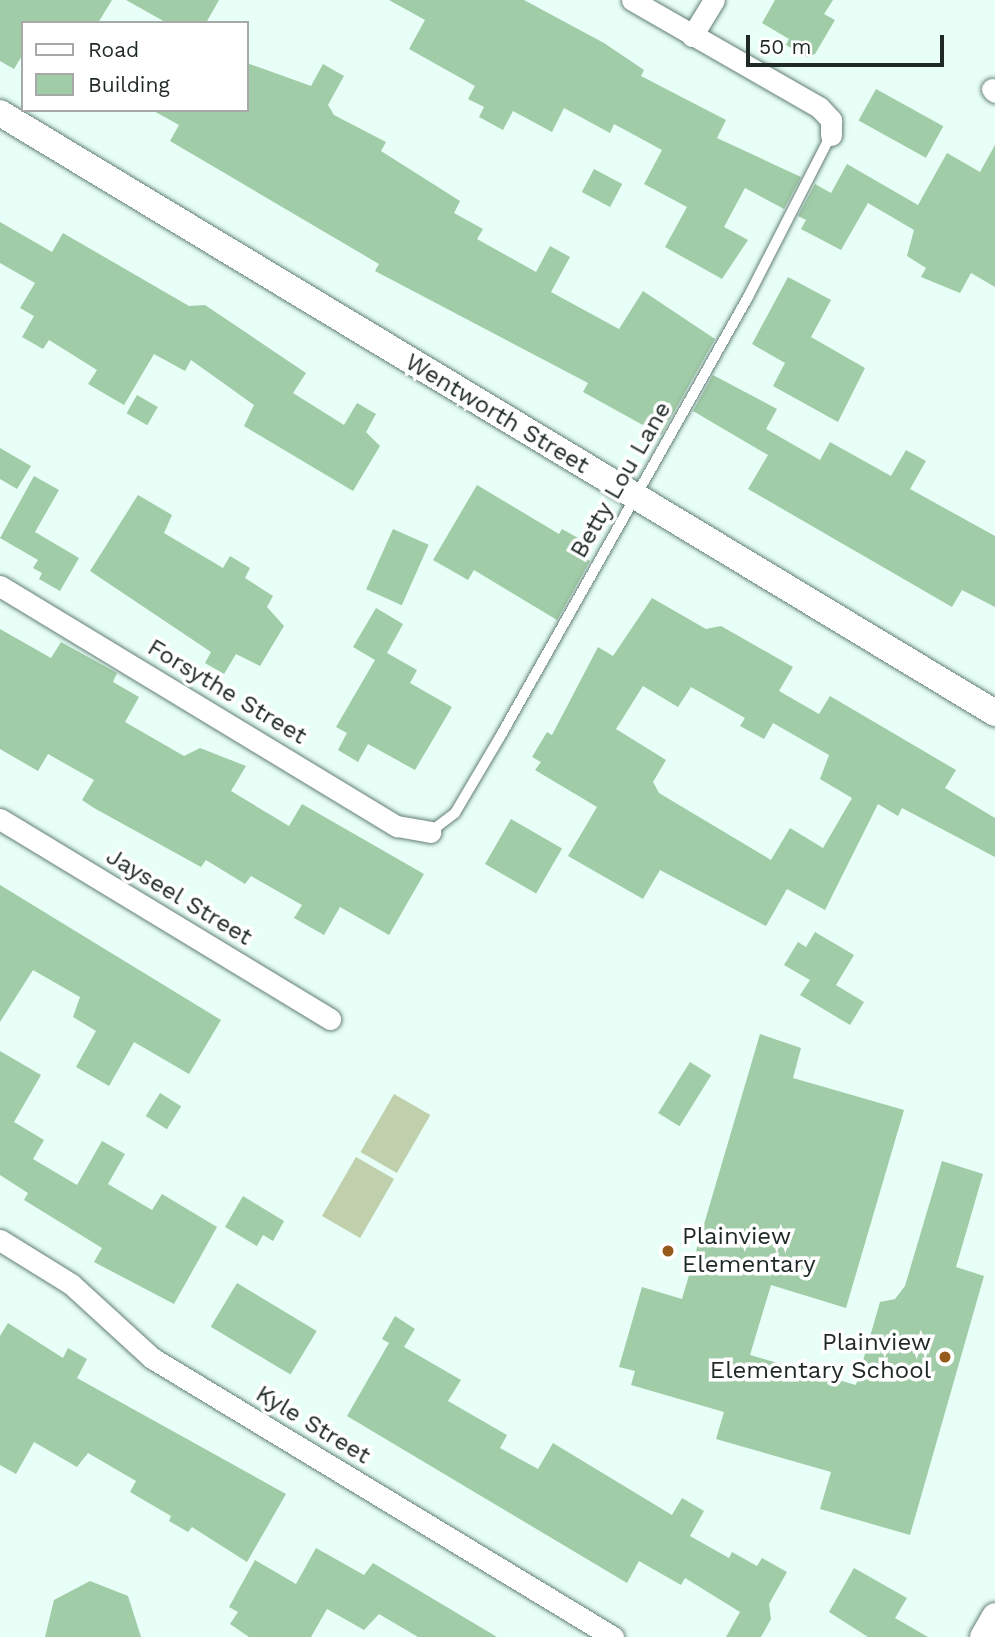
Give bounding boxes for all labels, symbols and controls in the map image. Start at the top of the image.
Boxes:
legend [21,21,248,112]
scale bar [750,21,948,65]
text: 50 m [759,34,811,59]
text: Road [88,37,139,62]
text: Building [88,72,170,97]
street label: Wentworth Street [400,348,594,480]
street label: Betty Lou Lane [564,396,678,564]
street label: Forsythe Street [142,633,312,751]
street label: Jayseel Street [100,842,258,952]
place label: Plainview Elementary [682,1223,816,1279]
marker: Plainview Elementary [660,1243,676,1259]
place label: Plainview Elementary School [709,1329,931,1385]
marker: Plainview Elementary School [937,1349,953,1365]
street label: Kyle Street [250,1380,376,1470]

